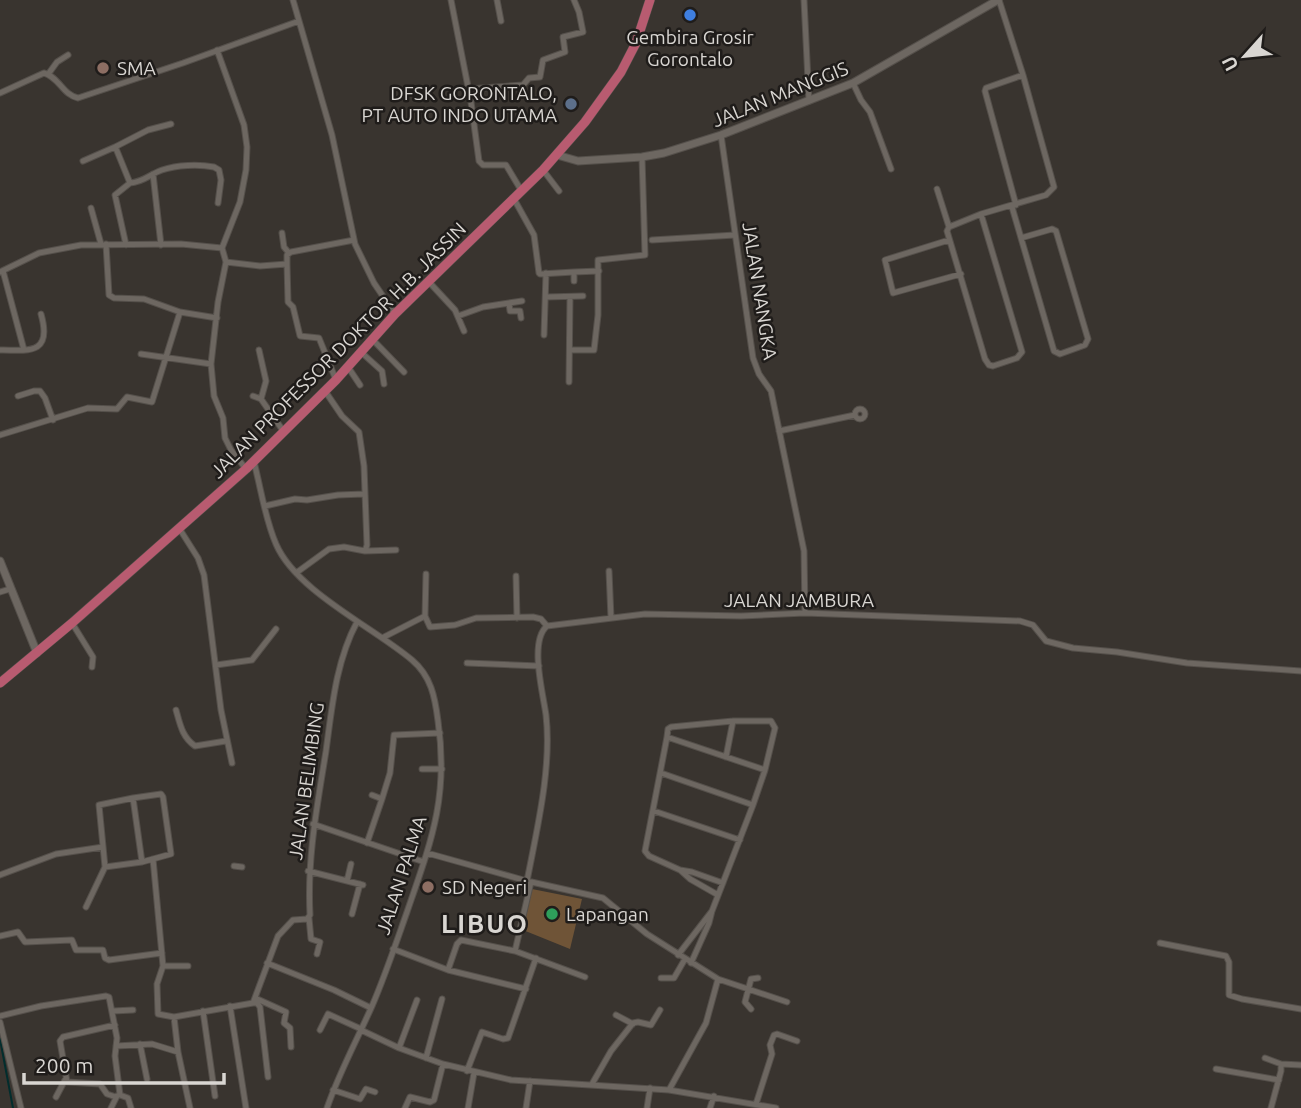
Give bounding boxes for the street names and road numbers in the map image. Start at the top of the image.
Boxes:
street label: JALAN MANGGIS [709,57,851,131]
street label: JALAN PROFESSOR DOKTOR H.B. JASSIN [206,218,470,482]
street label: JALAN NANGKA [738,221,782,362]
street label: JALAN JAMBURA [724,589,875,611]
street label: JALAN BELIMBING [284,701,328,861]
street label: JALAN PALMA [371,812,431,937]

